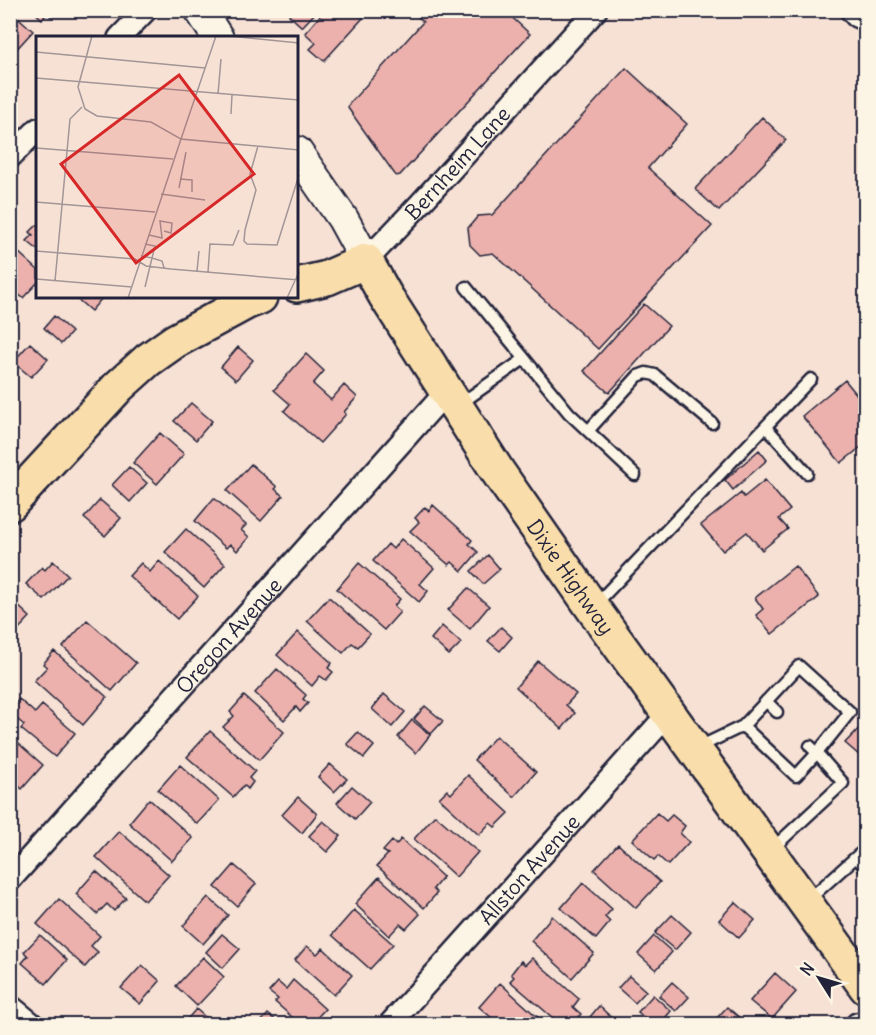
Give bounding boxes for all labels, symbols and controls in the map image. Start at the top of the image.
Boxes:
inset map [36,36,298,298]
street label: Bernheim Lane [399,100,516,225]
street label: Dixie Highway [521,514,621,640]
street label: Oregon Avenue [170,572,288,699]
street label: Allston Avenue [472,808,585,930]
north arrow [789,948,849,1008]
text: N [796,959,818,979]

